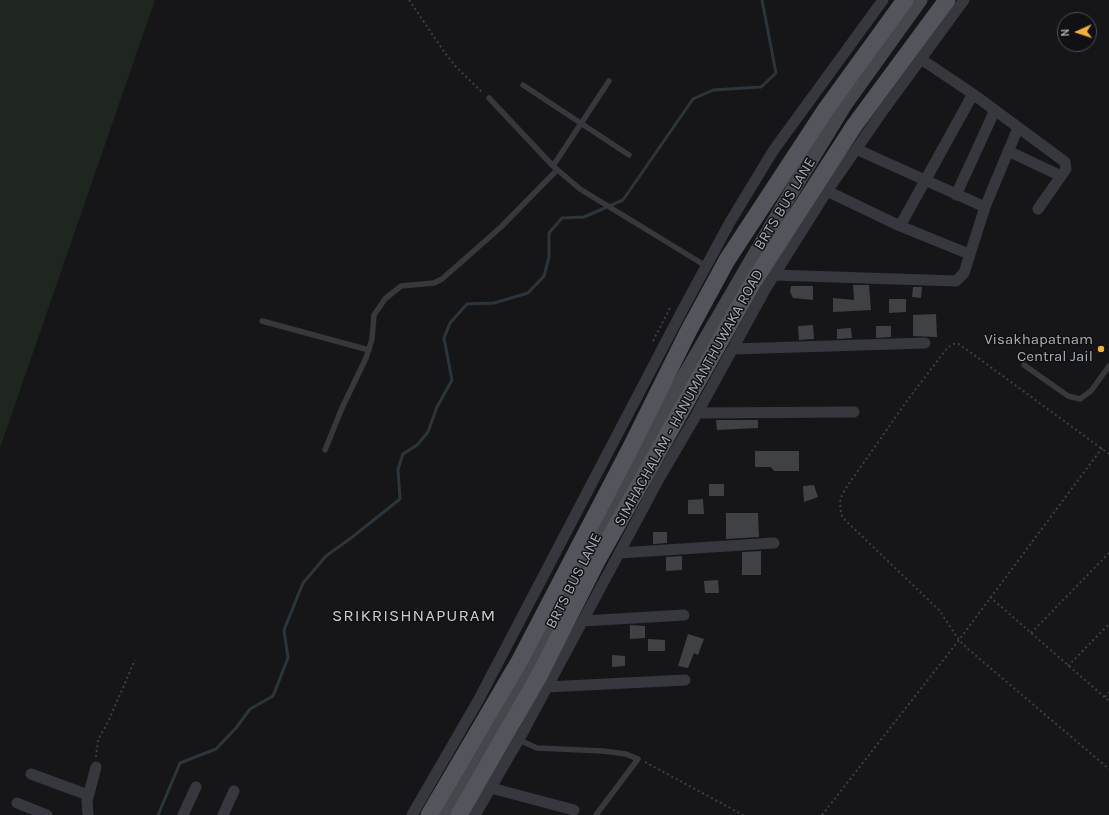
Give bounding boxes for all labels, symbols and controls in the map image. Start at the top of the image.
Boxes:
north arrow [1057,12,1097,52]
text: N [1059,28,1072,37]
street label: BRTS BUS LANE [750,154,820,254]
street label: SIMHACHALAM - HANUMANTHUWAKA ROAD [611,266,767,530]
place label: Visakhapatnam Central Jail [984,331,1093,366]
marker: Visakhapatnam Central Jail [1096,344,1106,354]
street label: BRTS BUS LANE [542,530,606,632]
district label: SRIKRISHNAPURAM [332,606,496,626]

